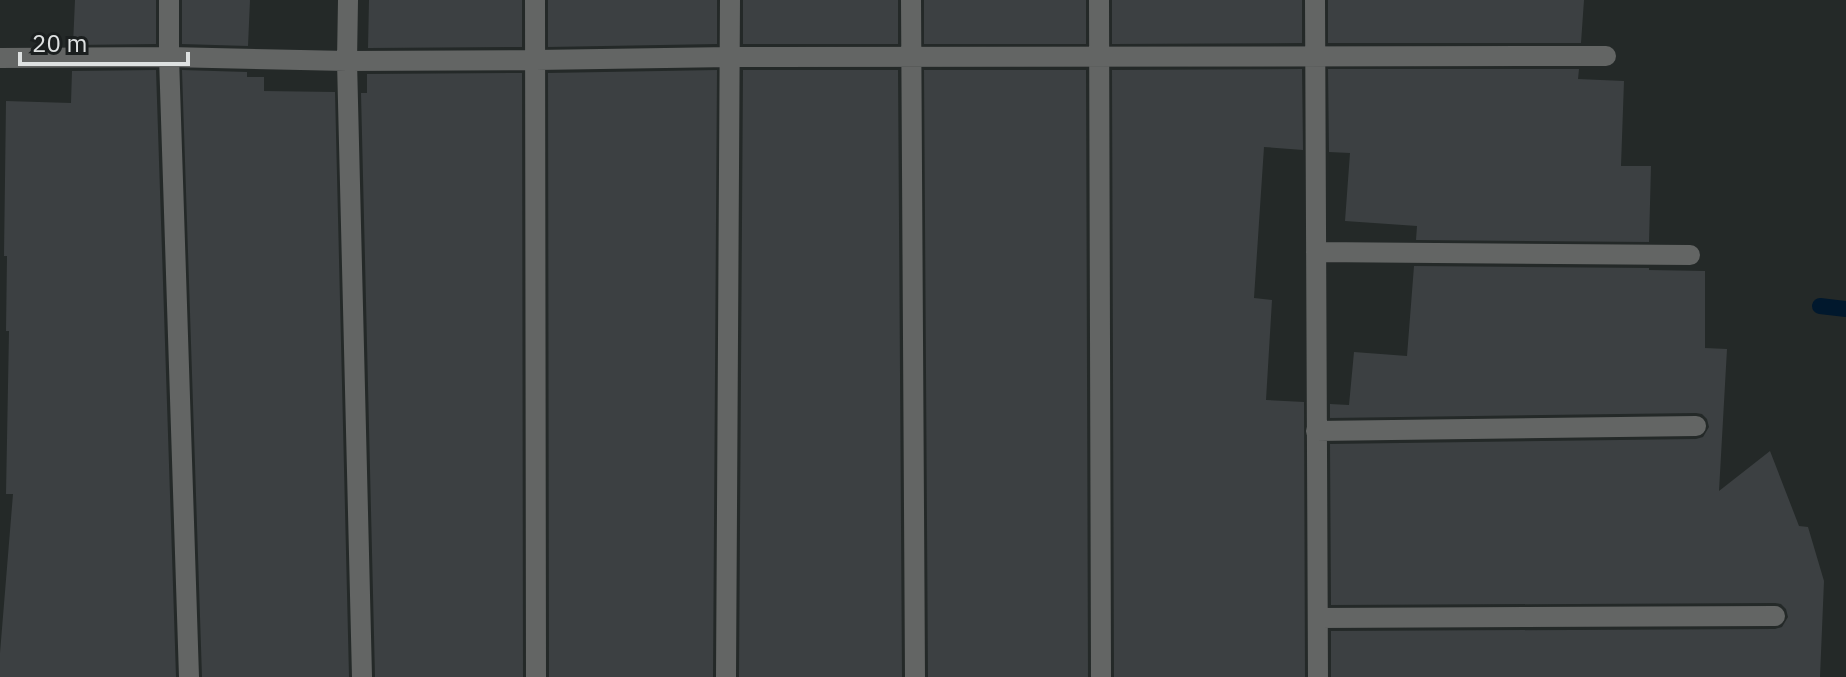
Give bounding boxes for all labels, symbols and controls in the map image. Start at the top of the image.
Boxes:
scale bar [20,16,188,66]
text: 20 m [32,27,87,59]

